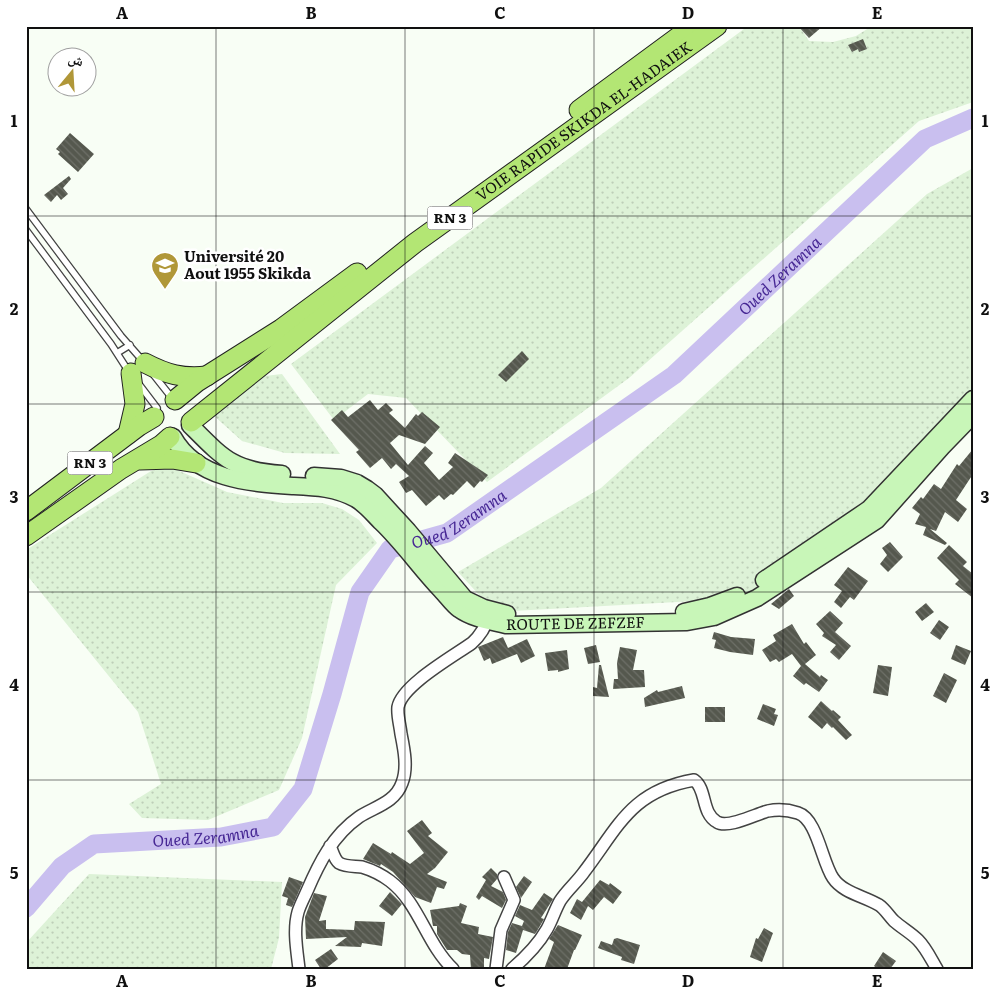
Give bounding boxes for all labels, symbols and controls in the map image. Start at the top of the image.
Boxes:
text: A [116,0,128,24]
text: B [305,0,317,24]
text: C [494,0,506,24]
text: D [682,0,694,24]
text: E [872,0,883,24]
street label: VOIE RAPIDE SKIKDA EL-HADAIEK [470,34,697,206]
text: ش [66,47,87,71]
north arrow [48,48,98,98]
text: 1 [11,108,18,132]
text: 1 [982,108,989,132]
road number: RN 3 [428,207,472,230]
water label: Oued Zeramna [732,229,827,320]
place label: Université 20 Aout 1955 Skikda [184,244,311,284]
school or university icon: Université 20 Aout 1955 Skikda [150,251,180,290]
text: 2 [10,296,19,320]
text: 2 [981,296,990,320]
road number: RN 3 [68,452,112,474]
water label: Oued Zeramna [408,482,511,554]
text: 3 [10,484,19,508]
text: 3 [981,484,990,508]
street label: ROUTE DE ZEFZEF [506,610,645,635]
text: 4 [9,672,19,696]
text: 4 [980,672,990,696]
water label: Oued Zeramna [152,817,261,852]
text: 5 [10,860,19,884]
text: 5 [981,860,990,884]
text: A [116,968,128,992]
text: B [305,968,317,992]
text: C [494,968,506,992]
text: D [682,968,694,992]
text: E [872,968,883,992]

